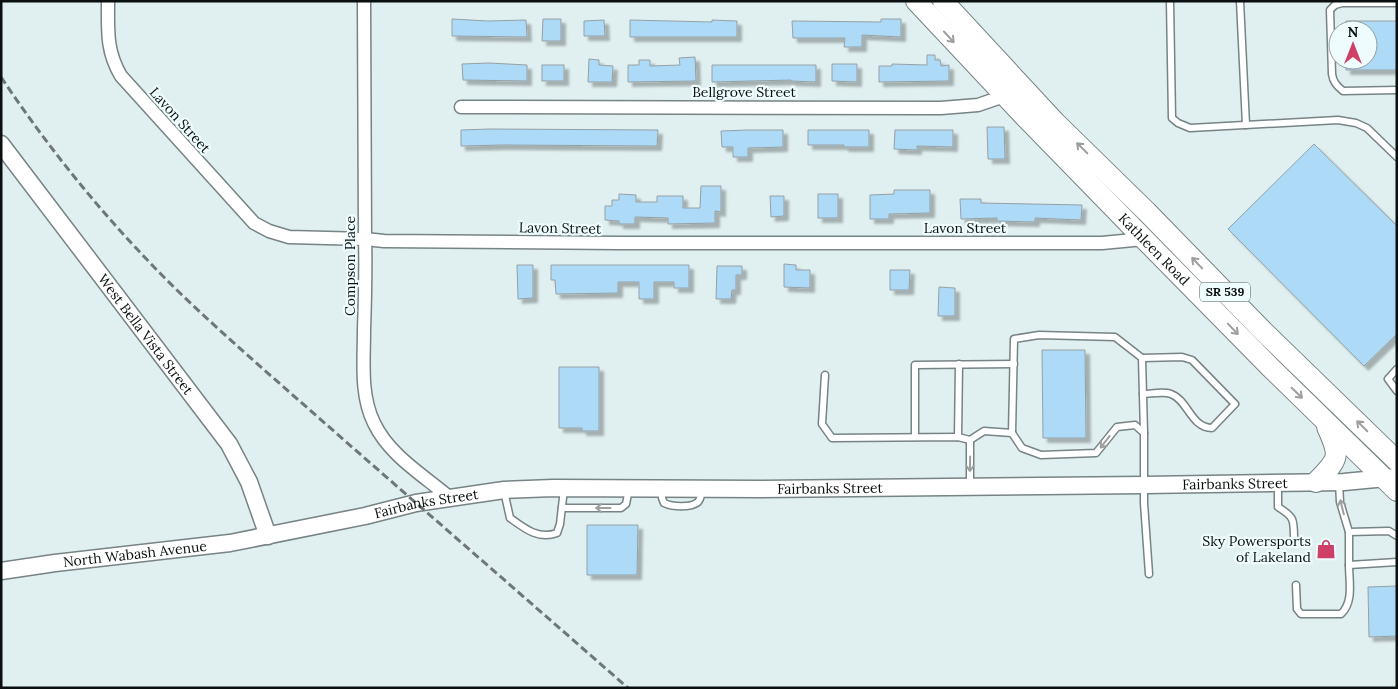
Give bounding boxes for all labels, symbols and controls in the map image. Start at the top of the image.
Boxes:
north arrow [1328,20,1378,70]
text: N [1348,23,1359,41]
one-way arrow [943,31,955,43]
street label: Lavon Street [146,83,215,157]
street label: Bellgrove Street [692,83,796,101]
one-way arrow [1076,142,1088,154]
street label: Kathleen Road [1115,209,1194,289]
street label: Compson Place [341,216,359,316]
street label: Lavon Street [519,218,602,238]
street label: Lavon Street [924,219,1007,237]
one-way arrow [1191,257,1203,269]
street label: West Bella Vista Street [94,270,198,399]
road number: SR 539 [1200,282,1250,302]
one-way arrow [1227,323,1239,335]
one-way arrow [1291,387,1303,399]
one-way arrow [1356,420,1368,432]
one-way arrow [1100,435,1111,448]
one-way arrow [965,455,975,471]
street label: Fairbanks Street [1182,474,1288,493]
street label: Fairbanks Street [777,479,883,498]
street label: Fairbanks Street [372,485,480,522]
one-way arrow [1337,500,1346,516]
one-way arrow [595,503,612,513]
place label: Sky Powersports of Lakeland [1202,532,1311,566]
street label: North Wabash Avenue [62,537,208,571]
shop icon: Sky Powersports of Lakeland [1315,538,1337,560]

